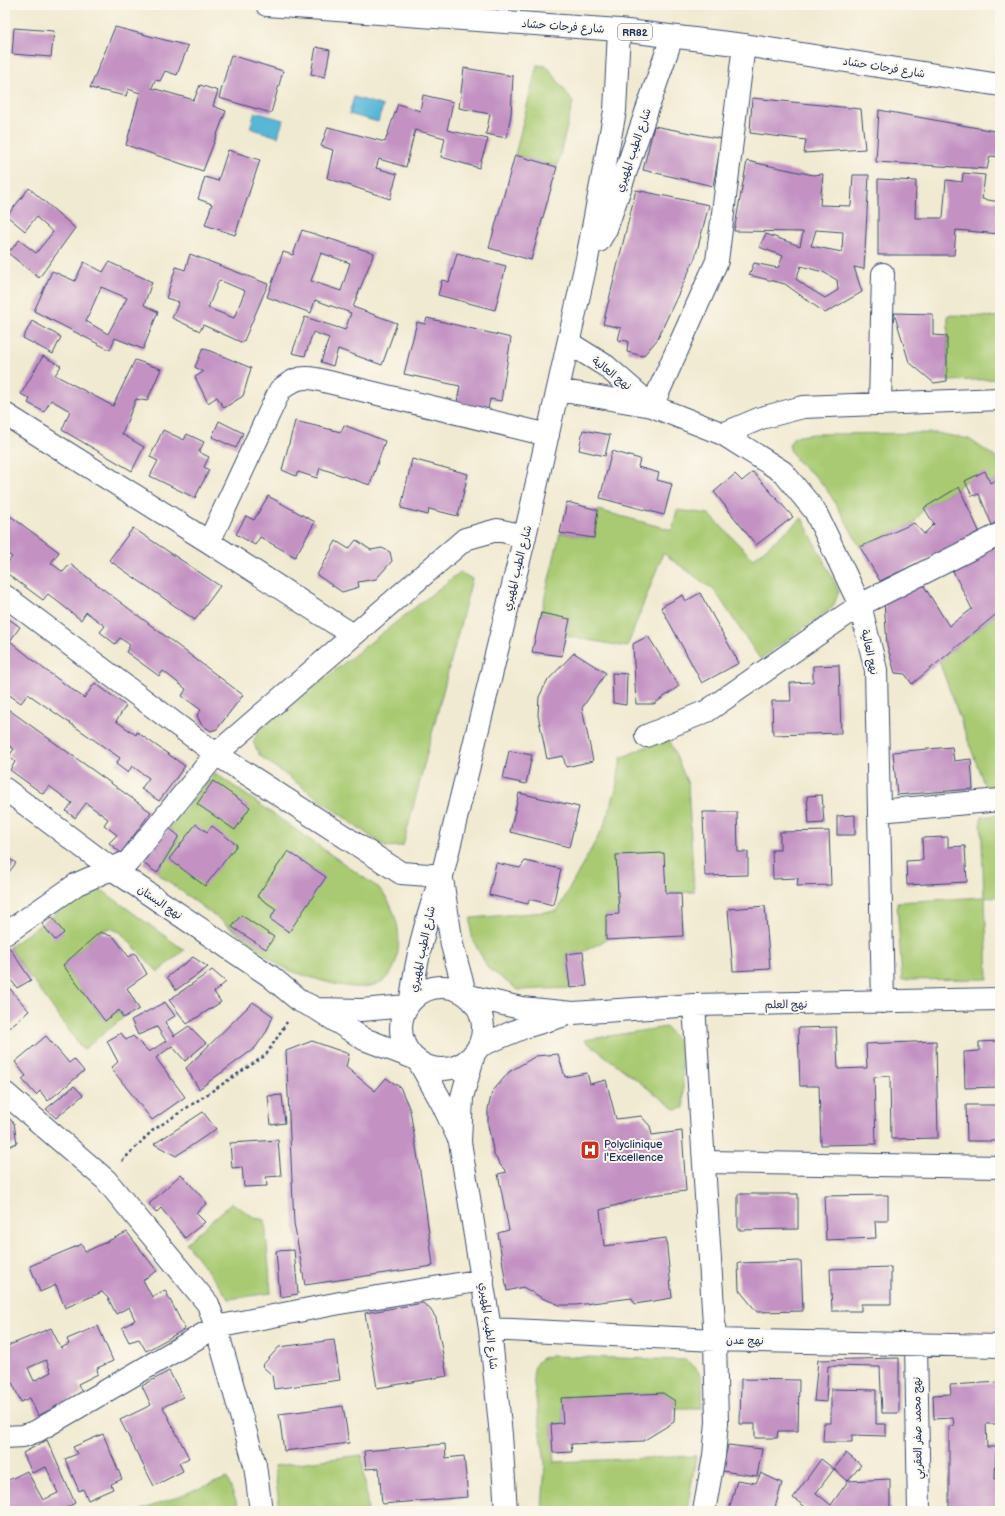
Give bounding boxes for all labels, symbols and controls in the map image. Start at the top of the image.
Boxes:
street label: شارع فرحات حشاد [521,17,605,38]
road number: RR82 [618,24,652,40]
street label: شارع فرحات حشاد [841,55,926,82]
street label: شارع الطيب المهيري [613,107,656,194]
street label: نهج العالية [589,354,634,394]
street label: شارع الطيب المهيري [501,524,536,613]
street label: نهج العالية [857,628,881,676]
street label: نهج البستان [134,883,184,923]
street label: شارع الطيب المهيري [407,905,440,994]
street label: نهج العلم [765,998,807,1013]
place label: Polyclinique l'Excellence [604,1138,664,1164]
hospital icon: Polyclinique l'Excellence [579,1139,601,1161]
street label: شارع الطيب المهيري [475,1282,500,1371]
street label: نهج عدن [726,1334,764,1348]
street label: نهج محمد صفر العقربي [910,1377,929,1479]

